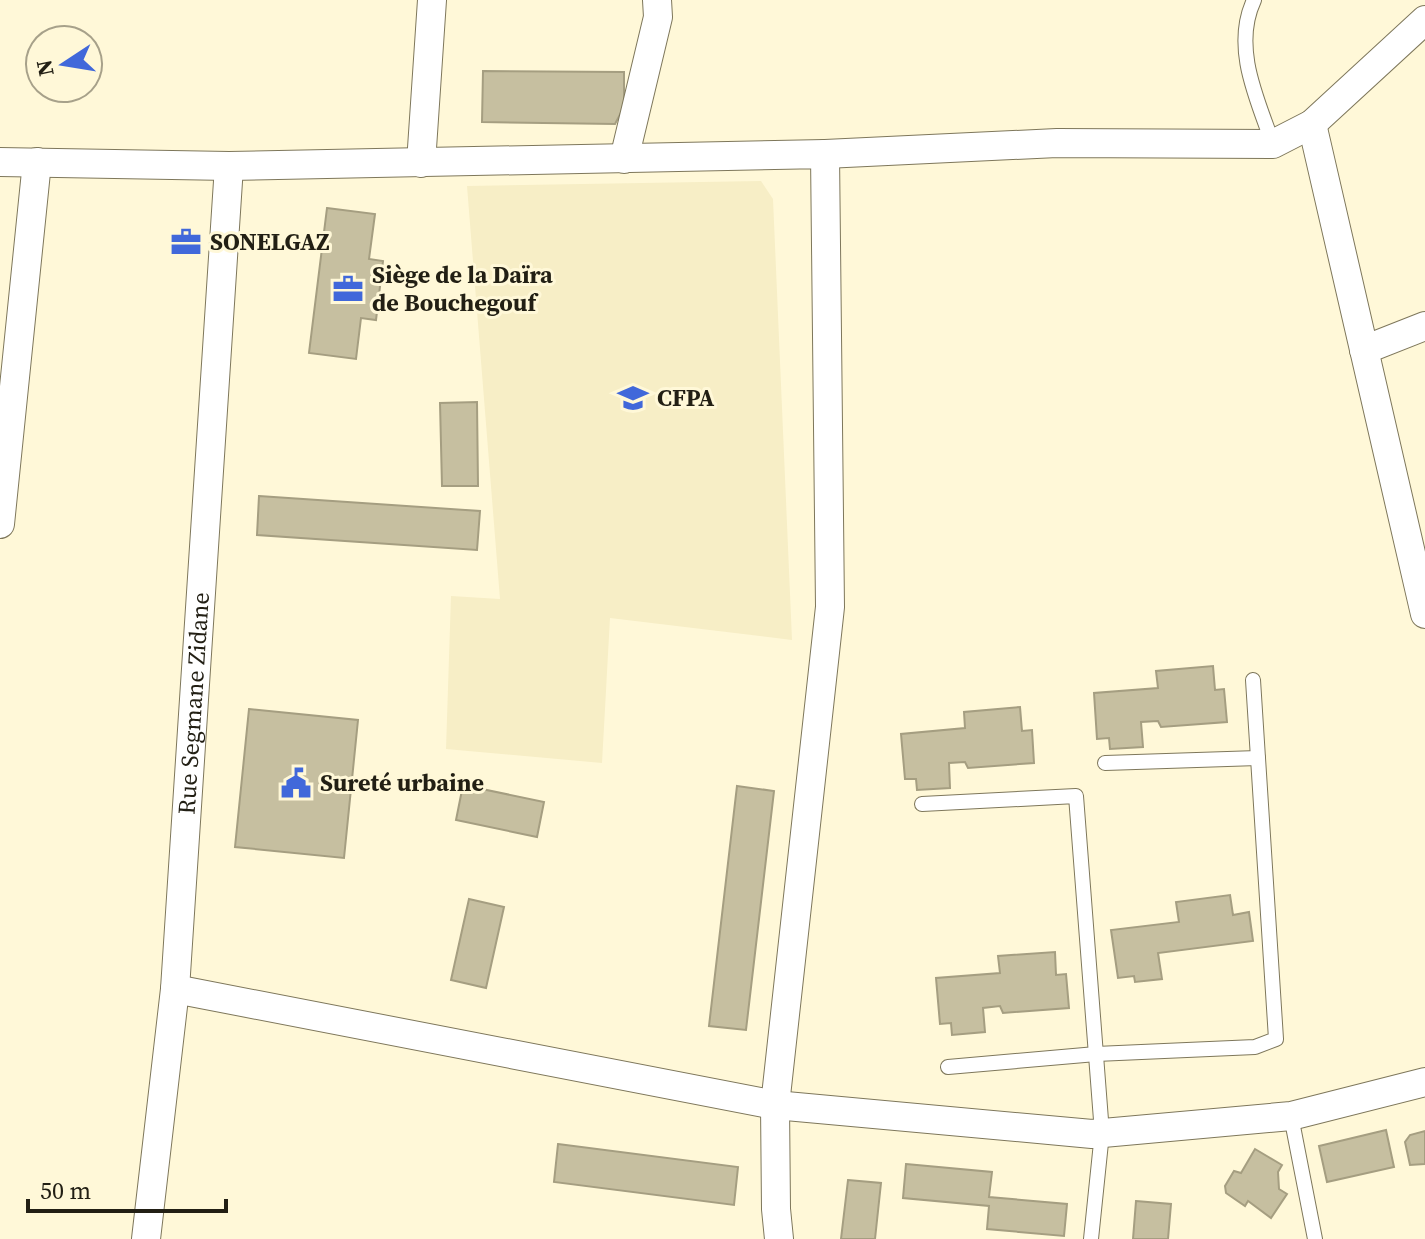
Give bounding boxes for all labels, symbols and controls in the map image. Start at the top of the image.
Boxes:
north arrow [24,24,104,104]
text: N [28,57,61,79]
office icon: SONELGAZ [169,225,203,259]
place label: SONELGAZ [210,225,330,258]
place label: Siège de la Daïra de Bouchegouf [372,258,553,319]
office icon: Siège de la Daïra de Bouchegouf [331,272,365,306]
school or university icon: CFPA [616,381,650,415]
place label: CFPA [657,381,714,414]
street label: Rue Segmane Zidane [169,591,217,815]
public building icon: Sureté urbaine [279,766,313,800]
place label: Sureté urbaine [320,766,484,799]
scale bar [28,1163,226,1213]
text: 50 m [40,1174,91,1207]

